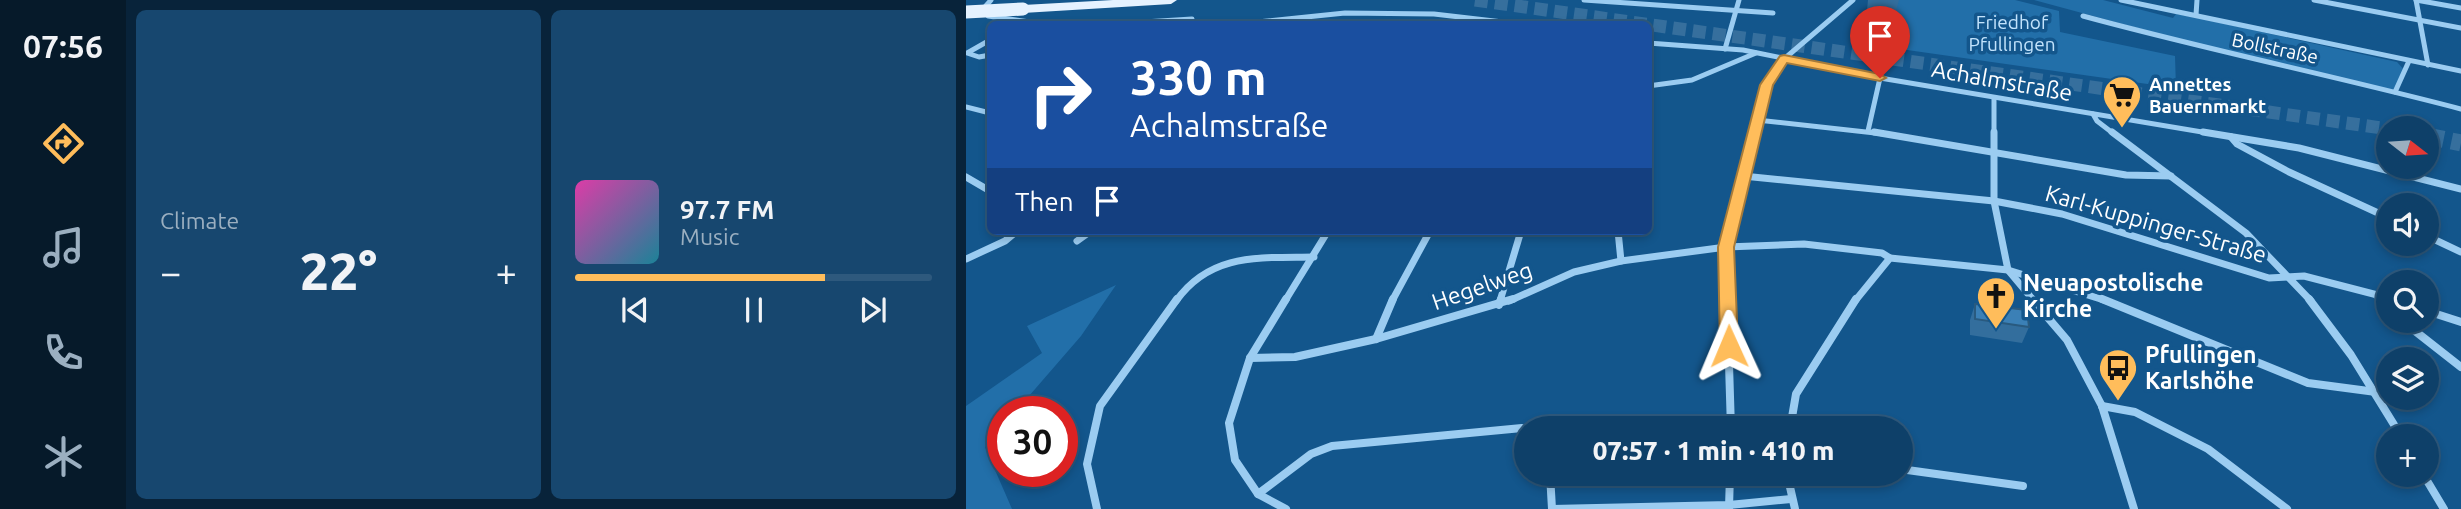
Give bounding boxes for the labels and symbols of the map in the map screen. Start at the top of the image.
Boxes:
pin [1850,6,1910,78]
park label: Friedhof Pfullingen [1968,11,2056,55]
street label: Bollstraße [2230,28,2320,68]
street label: Achalmstraße [1930,56,2074,105]
place label: Annettes Bauernmarkt [2149,73,2266,117]
supermarket icon: Annettes Bauernmarkt [2101,74,2143,129]
north arrow [2376,116,2440,178]
street label: Karl-Kuppinger-Straße [2043,180,2270,267]
street label: Hegelweg [1428,257,1535,314]
place label: Neuapostolische Kirche [2023,270,2203,321]
church icon: Neuapostolische Kirche [1975,275,2017,330]
position arrow [1692,309,1766,383]
place label: Pfullingen Karlshöhe [2145,342,2257,393]
bus stop icon: Pfullingen Karlshöhe [2097,347,2139,402]
speed limit sign: 30 [987,396,1078,487]

